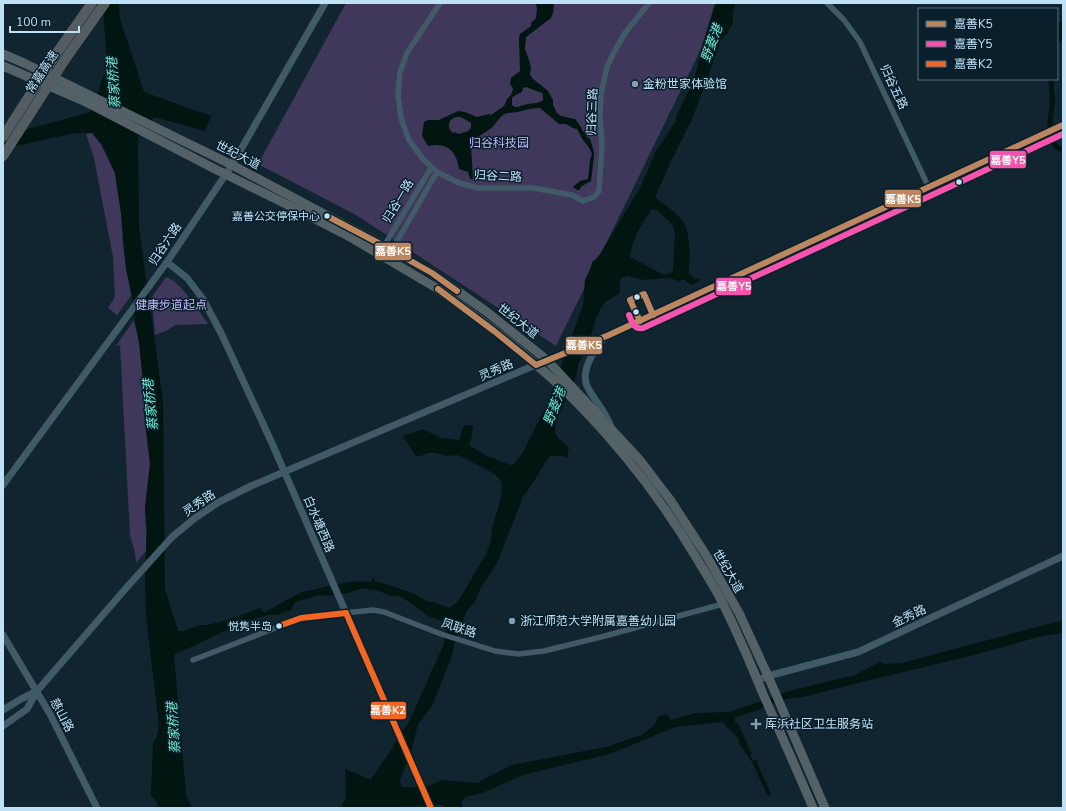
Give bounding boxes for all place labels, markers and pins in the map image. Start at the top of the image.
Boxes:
place label: 金粉世家体验馆 [643,76,727,92]
marker: 金粉世家体验馆 [630,79,640,89]
unlabelled marker [954,177,964,187]
place label: 嘉善公交停保中心 [232,209,320,224]
marker: 嘉善公交停保中心 [322,211,332,221]
unlabelled marker [632,292,642,302]
unlabelled marker [631,307,641,317]
place label: 浙江师范大学附属嘉善幼儿园 [520,613,676,629]
marker: 浙江师范大学附属嘉善幼儿园 [507,616,517,626]
place label: 悦隽半岛 [228,619,272,634]
marker: 悦隽半岛 [274,621,284,631]
place label: 厍浜社区卫生服务站 [765,716,873,732]
marker: 厍浜社区卫生服务站 [750,718,762,730]

